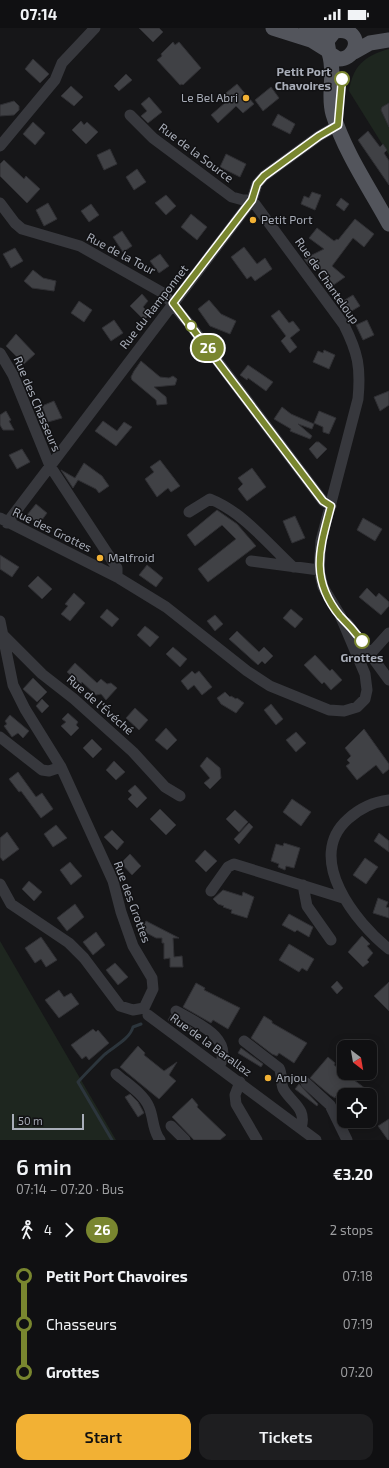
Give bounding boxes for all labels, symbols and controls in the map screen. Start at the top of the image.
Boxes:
text: 07:14 [20,5,57,23]
place label: Petit Port Chavoires [275,64,331,92]
marker: Petit Port Chavoires [334,71,350,87]
place label: Le Bel Abri [181,90,238,104]
marker: Le Bel Abri [241,93,251,103]
street label: Rue de la Source [157,120,237,185]
place label: Petit Port [261,212,313,226]
marker: Petit Port [248,215,258,225]
street label: Rue de la Tour [85,229,158,277]
street label: Rue de Chanteloup [293,235,363,326]
street label: Rue du Ramponnet [116,261,191,351]
unlabelled marker [185,320,197,332]
line badge: 26 [190,335,226,361]
text: 26 [200,339,216,356]
street label: Rue des Chasseurs [11,354,64,453]
street label: Rue des Grottes [11,504,94,554]
place label: Malfroid [108,550,155,564]
marker: Malfroid [95,553,105,563]
marker: Grottes [354,633,370,649]
place label: Grottes [341,650,383,664]
street label: Rue de l'Évéché [64,671,137,737]
street label: Rue des Grottes [112,859,154,945]
street label: Rue de la Barallaz [168,1010,255,1078]
north arrow [337,1040,377,1080]
map controls [337,1040,377,1128]
place label: Anjou [276,1070,307,1085]
marker: Anjou [263,1073,273,1083]
button: locate [337,1088,377,1128]
scale bar [12,1112,84,1131]
text: 50 m [18,1114,43,1127]
text: 6 min [16,1153,72,1179]
text: €3.20 [333,1165,373,1183]
text: 07:14 – 07:20 · Bus [16,1181,124,1197]
icon: walk [16,1219,38,1241]
icon: forward [58,1219,80,1241]
text: 26 [94,1221,110,1238]
text: 4 [44,1222,52,1238]
text: 2 stops [330,1222,373,1238]
text: Petit Port Chavoires [46,1267,188,1285]
text: 07:18 [342,1268,373,1284]
text: Chasseurs [46,1315,117,1333]
text: 07:19 [343,1316,373,1332]
text: Grottes [46,1363,100,1381]
text: 07:20 [340,1364,373,1380]
button: Start [16,1414,191,1460]
button: Tickets [199,1414,373,1460]

